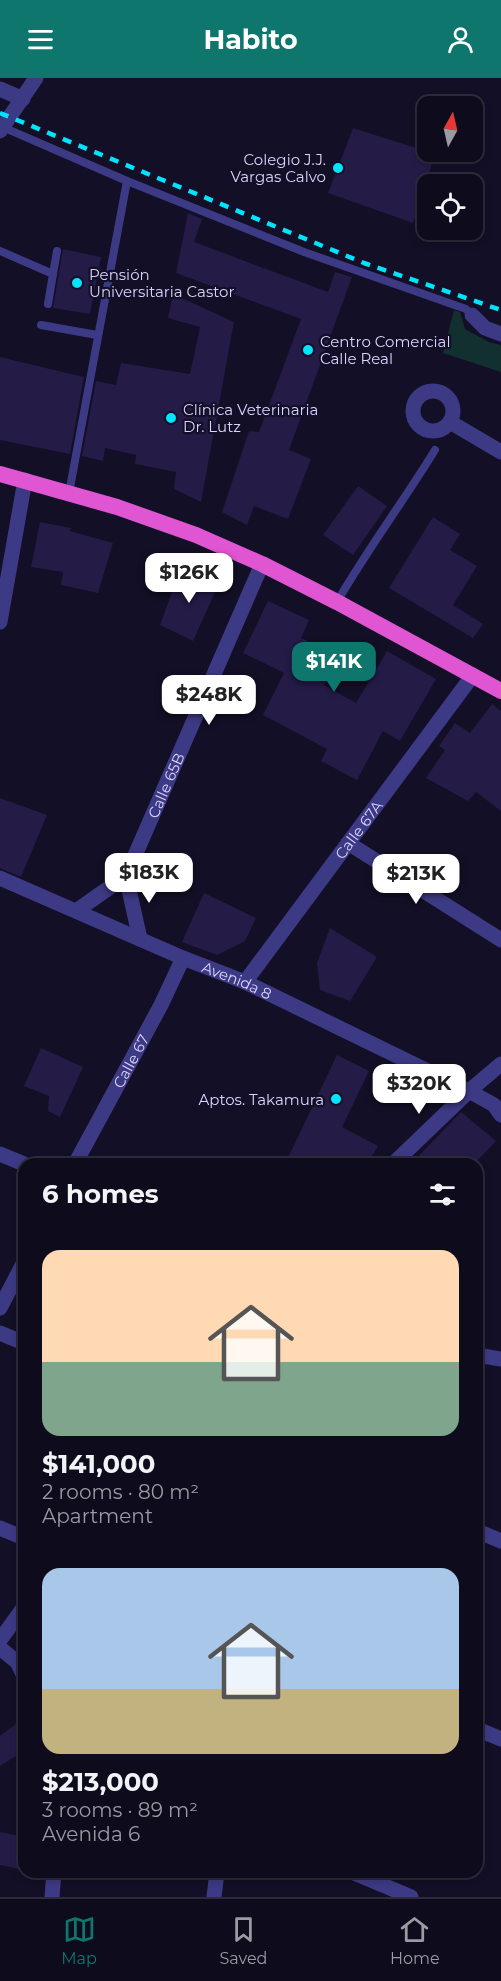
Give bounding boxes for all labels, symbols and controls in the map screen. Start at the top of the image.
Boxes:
icon: menu [24,23,57,56]
text: Habito [203,23,298,56]
icon: person [444,23,477,56]
north arrow [417,96,483,162]
map controls [417,96,483,240]
place label: Colegio J.J. Vargas Calvo [231,150,326,186]
marker: Colegio J.J. Vargas Calvo [331,161,345,175]
button: locate [417,174,483,240]
place label: Pensión Universitaria Castor [89,265,235,301]
marker: Pensión Universitaria Castor [70,276,84,290]
place label: Centro Comercial Calle Real [320,332,451,368]
marker: Centro Comercial Calle Real [301,343,315,357]
place label: Clínica Veterinaria Dr. Lutz [183,400,318,436]
marker: Clínica Veterinaria Dr. Lutz [164,411,178,425]
pin: $126K [147,553,231,604]
text: $126K [159,560,219,584]
pin: $141K [292,642,376,693]
text: $141K [306,649,362,673]
pin: $248K [167,675,251,726]
text: $248K [176,682,242,706]
street label: Calle 65B [143,750,188,821]
street label: Calle 67A [330,796,386,862]
pin: $183K [107,853,191,904]
pin: $213K [374,854,458,905]
text: $183K [119,860,179,884]
text: $213K [386,861,446,885]
street label: Avenida 8 [199,957,275,1003]
street label: Calle 67 [108,1031,153,1091]
pin: $320K [377,1064,461,1115]
text: $320K [387,1071,451,1095]
place label: Aptos. Takamura [198,1090,324,1109]
marker: Aptos. Takamura [329,1092,343,1106]
text: 6 homes [42,1178,159,1210]
icon: filters [426,1178,459,1211]
icon: home [197,1289,305,1397]
text: $141,000 [42,1448,155,1480]
text: 2 rooms · 80 m² [42,1480,199,1504]
text: Apartment [42,1504,153,1528]
icon: home [197,1607,305,1715]
text: $213,000 [42,1766,159,1798]
text: 3 rooms · 89 m² [42,1798,198,1822]
text: Avenida 6 [42,1822,140,1846]
tab: Map [61,1913,97,1968]
tab: Saved [219,1913,267,1968]
tab: Home [390,1913,440,1968]

